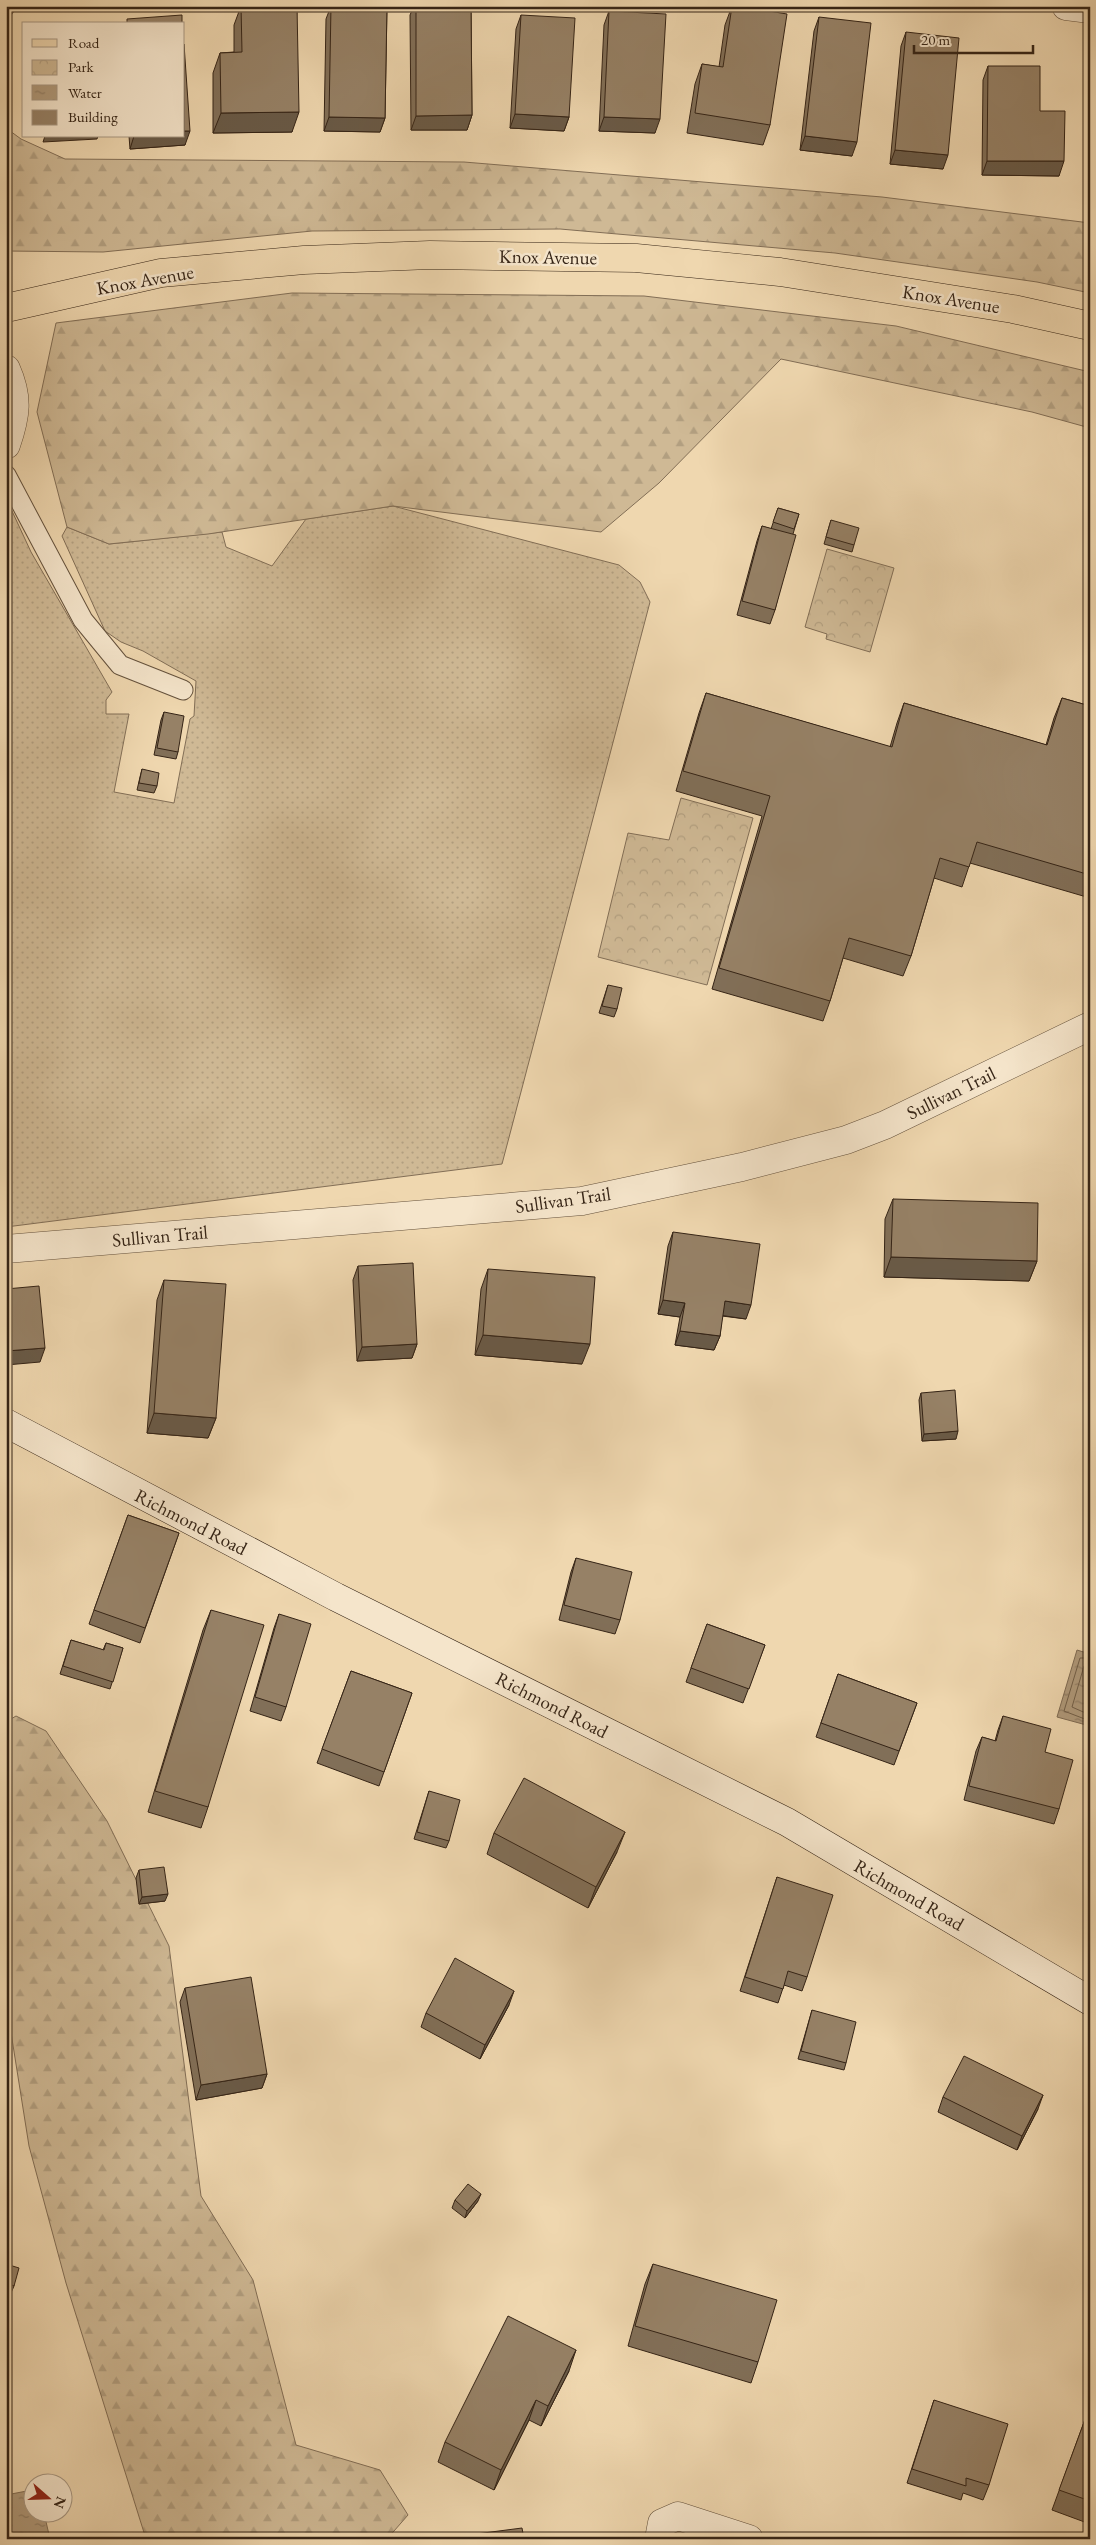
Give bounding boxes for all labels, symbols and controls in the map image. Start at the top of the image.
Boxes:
legend [22,22,185,138]
scale bar [914,22,1032,54]
text: 20 m [921,30,950,49]
text: Road [68,33,100,52]
text: Park [68,57,95,76]
text: Water [68,83,102,102]
text: Building [68,107,118,126]
street label: Knox Avenue [499,244,597,270]
street label: Knox Avenue [94,259,196,301]
street label: Knox Avenue [901,279,1001,319]
street label: Sullivan Trail [902,1061,1000,1125]
street label: Sullivan Trail [514,1181,613,1219]
street label: Sullivan Trail [111,1219,209,1253]
street label: Richmond Road [130,1483,252,1561]
street label: Richmond Road [491,1666,613,1744]
street label: Richmond Road [849,1853,969,1937]
north arrow [22,2472,72,2522]
text: N [50,2494,71,2511]

